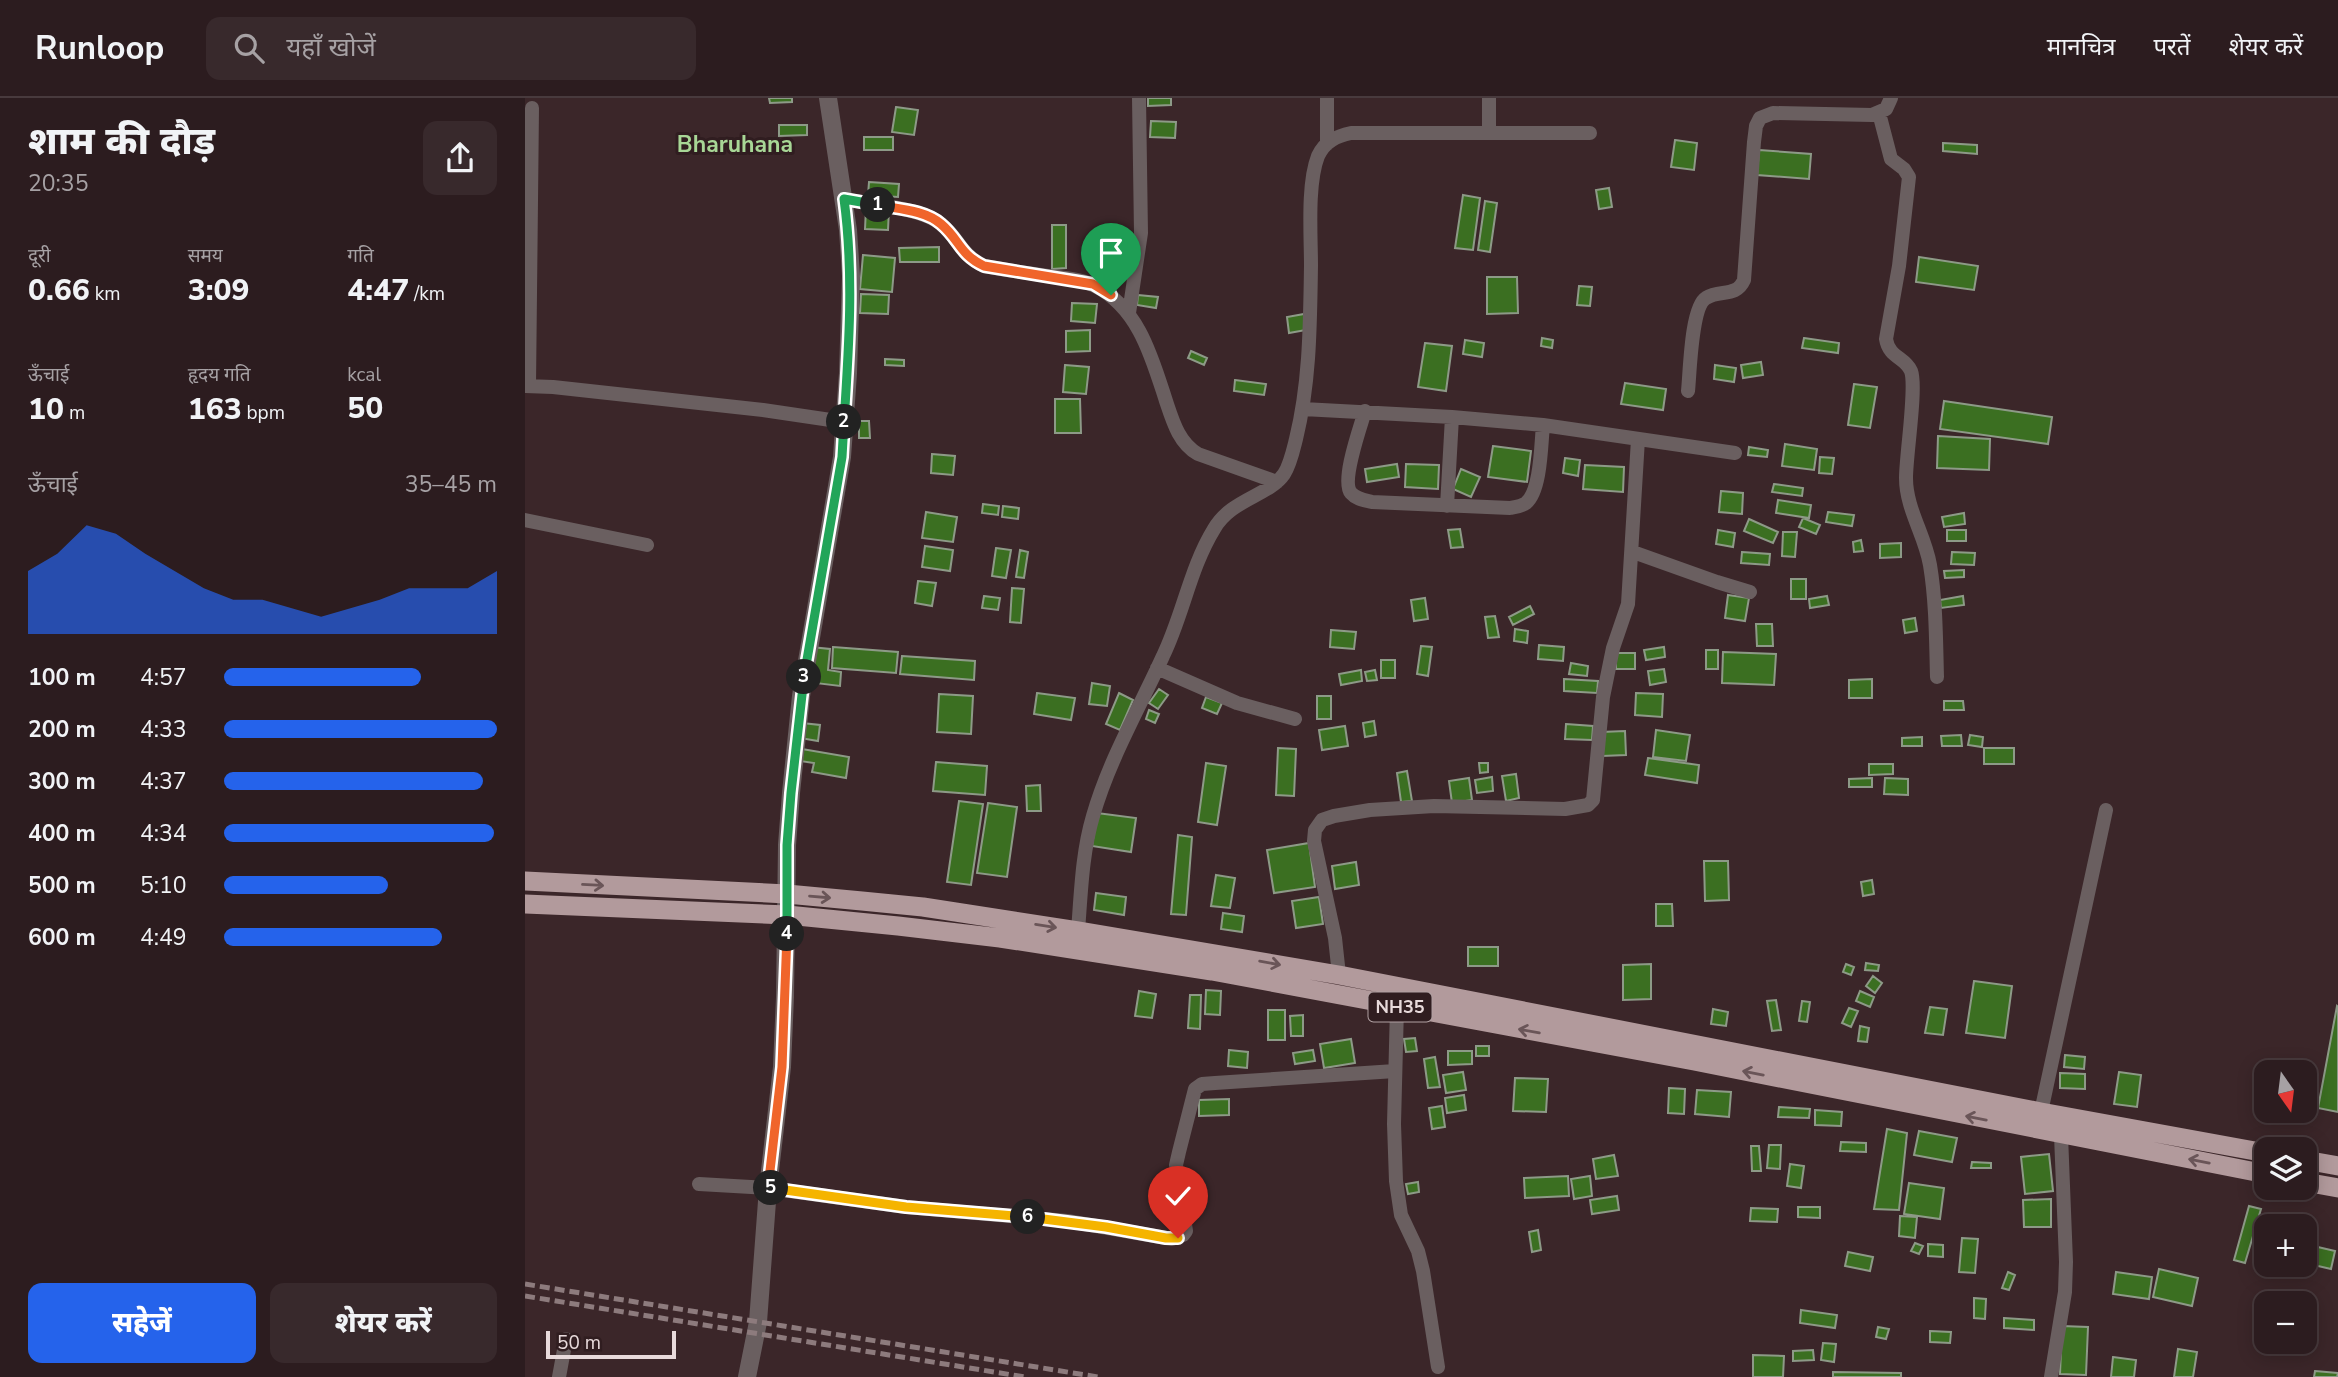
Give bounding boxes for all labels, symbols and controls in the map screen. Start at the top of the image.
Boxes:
search box [206,17,696,80]
text: Runloop [35,26,164,71]
icon: search [230,29,268,67]
text: यहाँ खोजें [286,30,376,65]
text: मानचित्र [2047,31,2115,63]
text: परतें [2153,31,2191,63]
text: शेयर करें [2229,31,2303,63]
text: शाम की दौड़ [28,116,215,167]
button: share [423,121,497,195]
district label: Bharuhana [677,129,793,160]
text: 20:35 [28,168,88,199]
pin: 1 [861,188,895,222]
text: 1 [872,191,883,217]
pin [1081,223,1141,295]
icon: arrive [1092,234,1130,272]
text: दूरी [28,243,51,269]
text: समय [188,243,223,269]
text: गति [347,243,374,269]
text: 0.66 [28,270,90,311]
text: 3:09 [188,270,249,311]
text: 4:47 [347,270,409,311]
text: km [90,281,120,307]
text: /km [409,281,445,307]
text: ऊँचाई [28,362,69,388]
text: हृदय गति [188,362,251,388]
text: kcal [347,362,381,388]
text: 50 [347,388,383,429]
text: 10 [28,389,64,430]
text: 163 [188,389,242,430]
text: m [64,400,85,426]
text: bpm [242,400,285,426]
pin: 2 [827,404,861,440]
text: 2 [838,408,849,434]
text: ऊँचाई [28,469,78,500]
text: 35–45 m [405,469,497,500]
pin: 3 [787,660,821,694]
text: 100 m [28,662,96,693]
text: 4:57 [140,662,187,693]
text: 3 [798,663,809,689]
text: 200 m [28,714,96,745]
text: 4:33 [140,714,187,745]
text: 300 m [28,766,96,797]
text: 4:37 [140,766,187,797]
text: 400 m [28,818,96,849]
text: 4:34 [140,818,187,849]
text: 500 m [28,870,96,901]
text: 5:10 [140,870,187,901]
one-way arrow [581,878,604,891]
one-way arrow [808,891,831,904]
pin: 4 [769,916,805,952]
text: 4 [781,920,792,946]
one-way arrow [1034,920,1057,933]
text: 600 m [28,922,96,953]
text: 4:49 [140,922,187,953]
one-way arrow [1258,957,1281,970]
road number: NH35 [1369,992,1431,1022]
one-way arrow [1518,1024,1541,1037]
north arrow [2254,1060,2317,1124]
map controls [2254,1060,2317,1354]
one-way arrow [1742,1066,1765,1080]
one-way arrow [1965,1110,1988,1124]
button: layers [2254,1137,2317,1200]
one-way arrow [2188,1154,2211,1168]
pin [1148,1166,1208,1238]
pin: 5 [754,1170,789,1206]
text: 5 [765,1174,776,1200]
icon: check [1159,1177,1197,1215]
pin: 6 [1011,1200,1045,1234]
text: 6 [1022,1203,1033,1229]
button: + [2254,1214,2317,1277]
button: सहेजें [28,1283,256,1363]
button: शेयर करें [270,1283,497,1363]
button: − [2254,1291,2317,1354]
scale bar [546,1328,675,1360]
text: 50 m [557,1330,601,1356]

